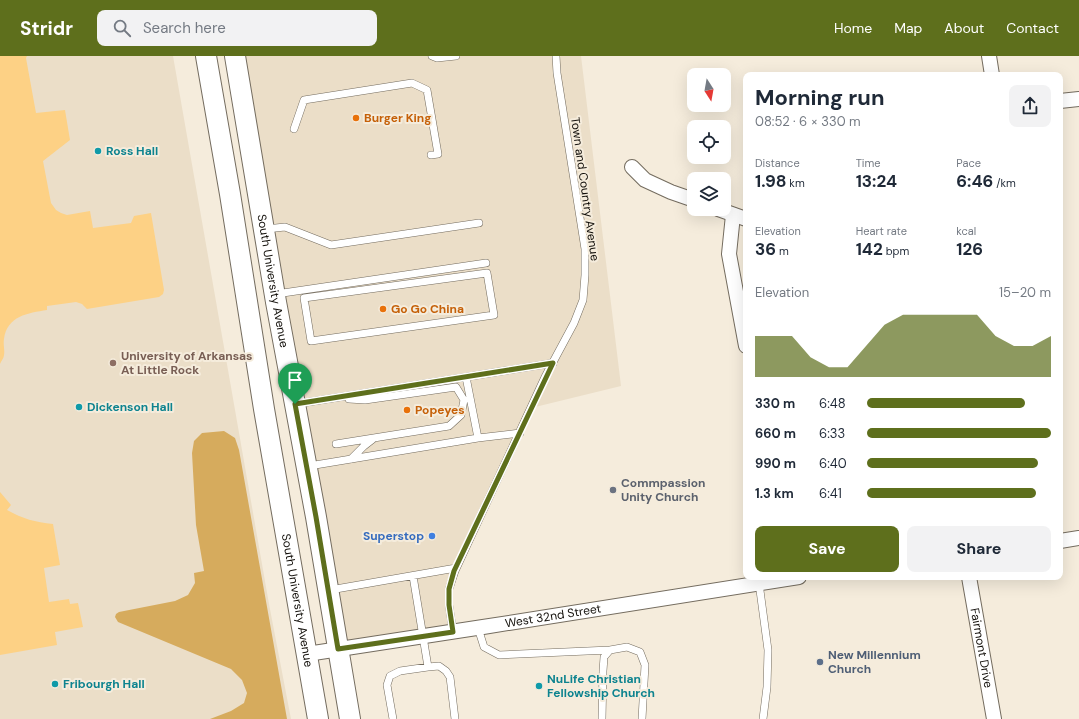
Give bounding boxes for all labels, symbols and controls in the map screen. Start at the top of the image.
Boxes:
search box [97,10,377,46]
text: Stridr [20,16,73,41]
icon: search [111,17,133,39]
text: Search here [143,18,226,38]
text: Home [834,19,872,37]
text: Map [894,19,922,37]
text: About [944,19,984,37]
text: Contact [1006,19,1059,37]
north arrow [687,68,731,112]
map controls [687,68,731,216]
text: Morning run [755,83,885,112]
button: share [1009,85,1051,127]
place label: Burger King [364,110,431,126]
marker: Burger King [351,113,361,123]
text: 08:52 · 6 × 330 m [755,113,861,130]
street label: Town and Country Avenue [567,116,603,262]
button: locate [687,120,731,164]
place label: Ross Hall [106,143,158,159]
marker: Ross Hall [93,146,103,156]
text: Distance [755,156,800,170]
text: Time [856,156,881,170]
text: Pace [956,156,981,170]
text: 1.98 [755,170,786,192]
text: 13:24 [856,170,897,192]
text: 6:46 [956,170,993,192]
button: layers [687,172,731,216]
text: km [786,176,805,190]
text: /km [993,176,1016,190]
street label: South University Avenue [253,213,292,349]
text: Elevation [755,224,801,238]
text: Heart rate [856,224,907,238]
text: kcal [956,224,976,238]
text: 36 [755,238,776,260]
text: 142 [856,238,883,260]
text: 126 [956,238,983,260]
text: m [776,244,789,258]
text: bpm [883,244,909,258]
text: Elevation [755,284,809,301]
text: 15–20 m [999,284,1051,301]
place label: Go Go China [391,301,464,317]
marker: Go Go China [378,304,388,314]
place label: University of Arkansas At Little Rock [121,348,252,378]
marker: University of Arkansas At Little Rock [108,358,118,368]
pin [278,363,312,404]
icon: arrive [284,369,306,391]
text: 330 m [755,395,795,412]
text: 6:48 [819,395,846,412]
place label: Dickenson Hall [87,399,173,415]
marker: Dickenson Hall [74,402,84,412]
place label: Popeyes [415,402,465,418]
marker: Popeyes [402,405,412,415]
text: 660 m [755,425,796,442]
text: 6:33 [819,425,845,442]
text: 990 m [755,455,796,472]
text: 6:40 [819,455,847,472]
place label: Commpassion Unity Church [621,475,705,505]
marker: Commpassion Unity Church [608,485,618,495]
text: 1.3 km [755,485,794,502]
text: 6:41 [819,485,842,502]
button: Save [755,526,899,572]
button: Share [907,526,1051,572]
place label: Superstop [363,528,424,544]
marker: Superstop [427,531,437,541]
street label: South University Avenue [278,532,317,668]
street label: West 32nd Street [504,600,603,631]
street label: Fairmont Drive [967,607,996,689]
place label: New Millennium Church [828,647,921,677]
marker: New Millennium Church [815,657,825,667]
place label: NuLife Christian Fellowship Church [547,671,655,701]
place label: Fribourgh Hall [63,676,145,692]
marker: Fribourgh Hall [50,679,60,689]
marker: NuLife Christian Fellowship Church [534,681,544,691]

